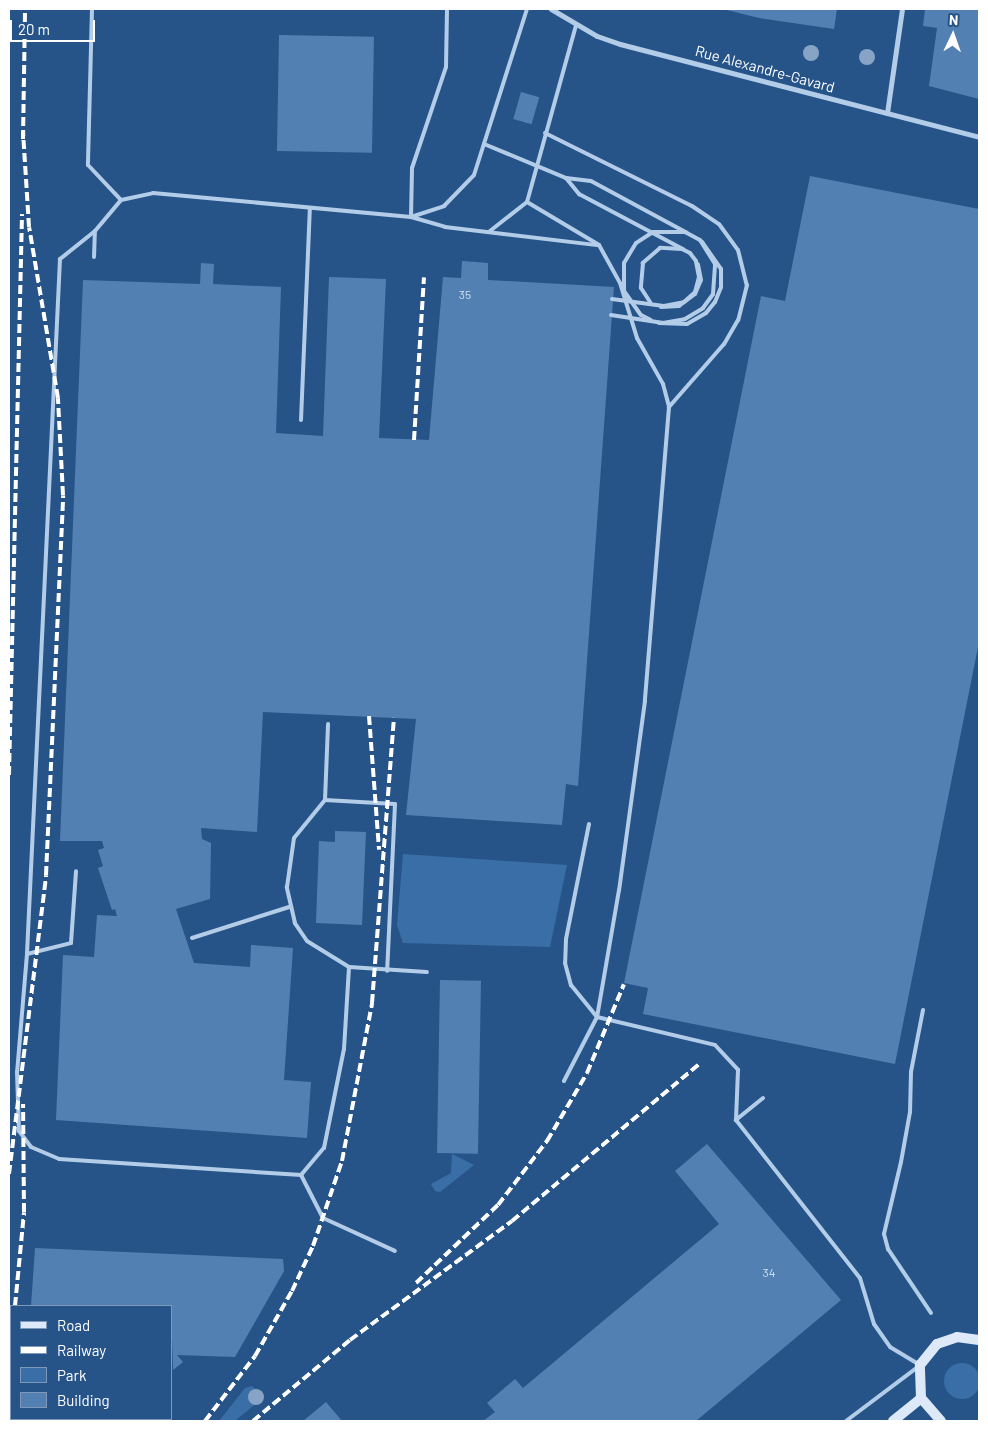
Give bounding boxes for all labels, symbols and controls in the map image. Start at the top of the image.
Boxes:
scale bar [12,10,98,42]
north arrow [928,10,978,60]
text: N [949,11,959,28]
text: 20 m [18,20,50,38]
street label: Rue Alexandre-Gavard [693,42,837,96]
house number: 35 [459,288,471,302]
house number: 34 [763,1266,775,1280]
legend [10,1305,172,1420]
text: Road [57,1316,90,1334]
text: Railway [57,1341,106,1359]
text: Park [57,1366,86,1384]
text: Building [57,1391,110,1409]

